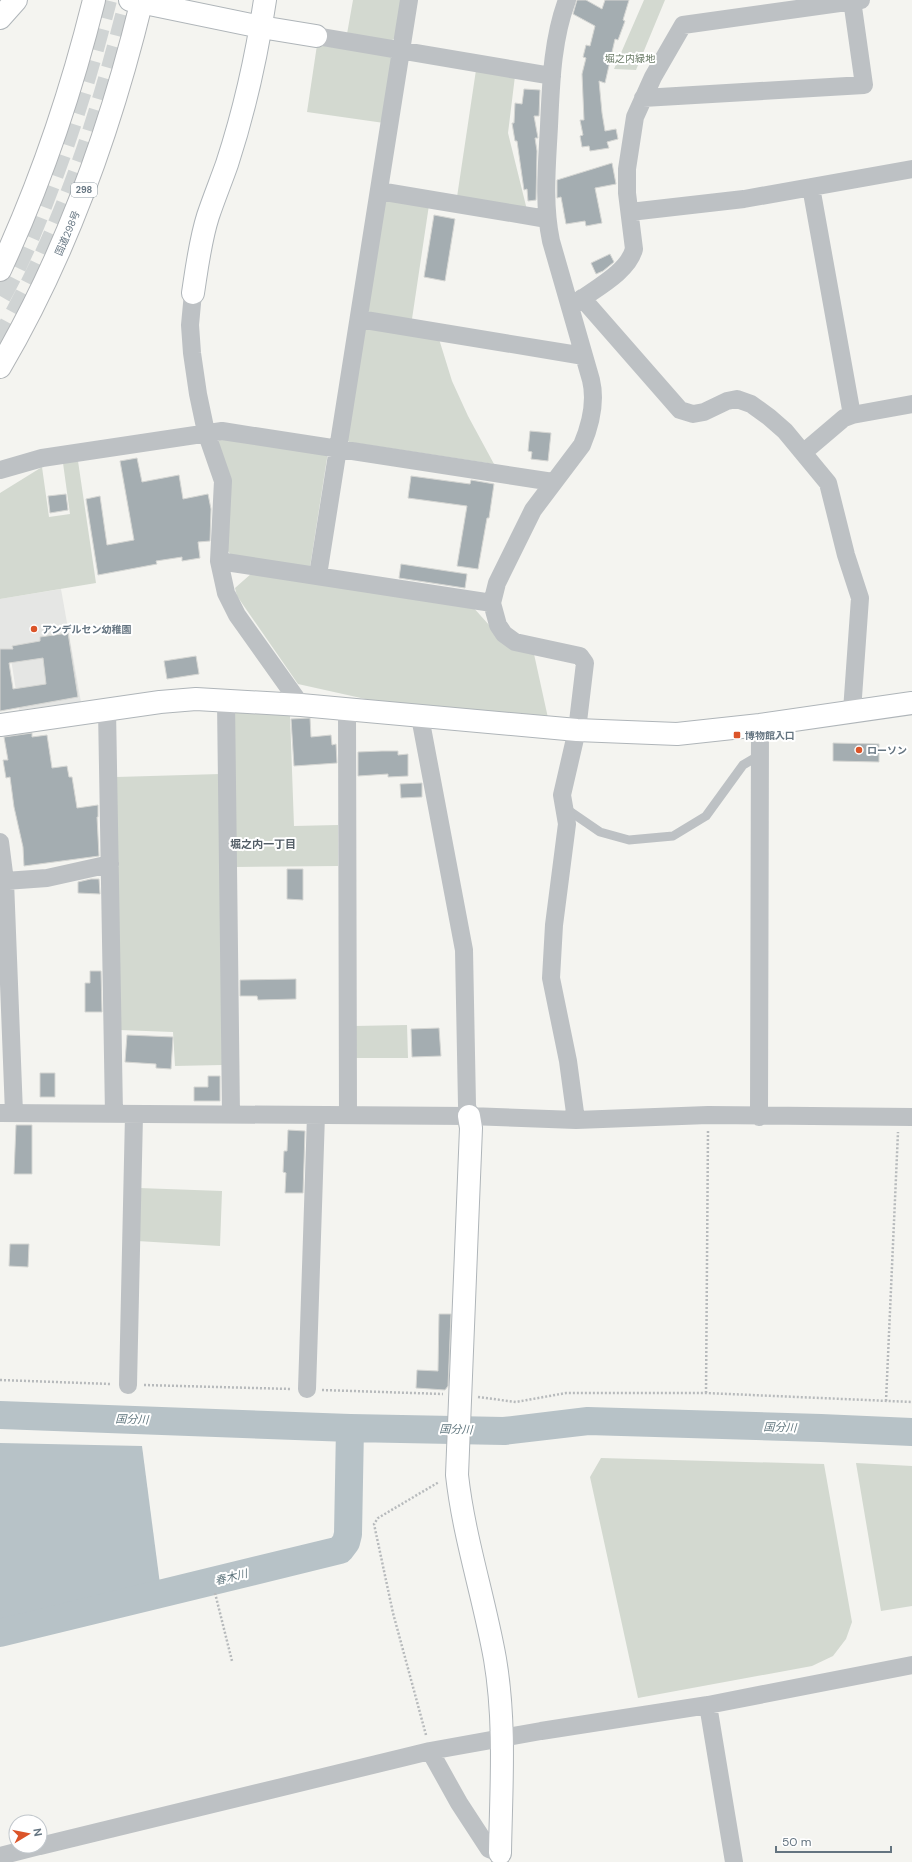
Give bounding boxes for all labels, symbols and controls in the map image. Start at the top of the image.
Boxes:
park label: 堀之内緑地 [605,52,656,65]
road number: 298 [71,183,97,197]
street label: 国道298号 [52,209,83,258]
place label: アンデルセン幼稚園 [42,623,132,636]
marker: アンデルセン幼稚園 [29,624,39,634]
place label: 博物館入口 [745,729,795,742]
marker: 博物館入口 [732,730,742,740]
place label: ローソン [867,744,907,757]
marker: ローソン [854,745,864,755]
district label: 堀之内一丁目 [230,837,296,851]
water label: 国分川 [115,1411,150,1427]
water label: 国分川 [763,1419,798,1435]
water label: 国分川 [439,1421,474,1437]
water label: 春木川 [213,1566,250,1588]
north arrow [8,1814,48,1854]
text: N [30,1827,45,1837]
scale bar [776,1828,891,1854]
text: 50 m [782,1834,811,1850]

